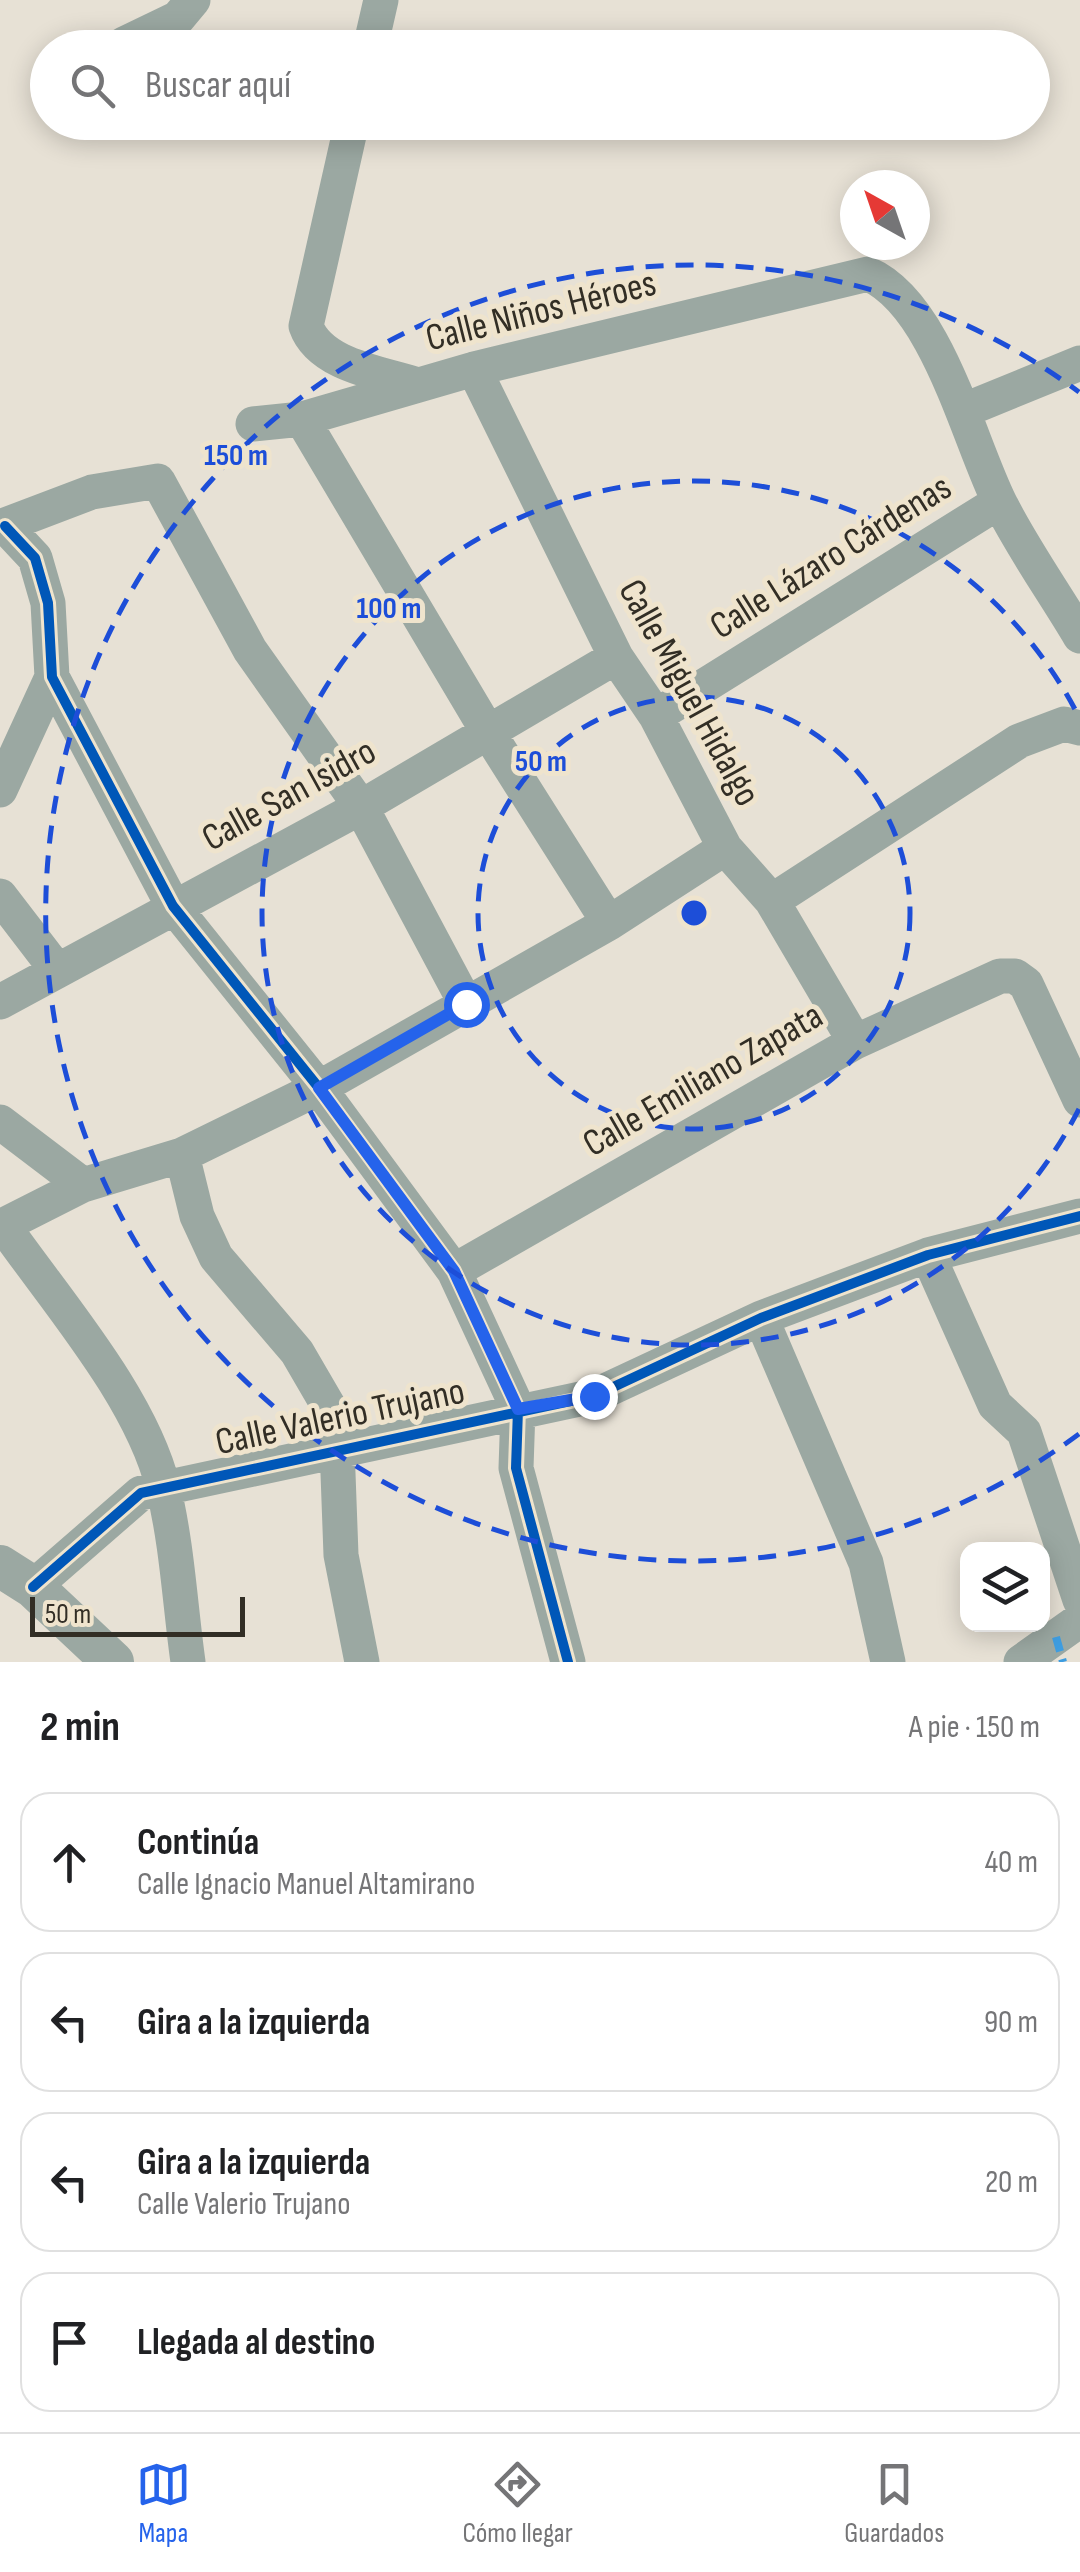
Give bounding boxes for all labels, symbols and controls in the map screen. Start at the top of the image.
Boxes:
search box [30,30,1050,140]
icon: search [65,58,120,113]
text: Buscar aquí [145,63,291,108]
north arrow [840,170,930,260]
street label: Calle Niños Héroes [421,261,661,361]
text: 150 m [204,438,268,474]
street label: Calle Lázaro Cárdenas [702,465,960,649]
street label: Calle Miguel Hidalgo [608,572,770,814]
text: 100 m [357,591,421,627]
street label: Calle San Isidro [194,729,384,861]
text: 50 m [515,744,567,780]
centre of rings [676,895,712,931]
route start [444,982,490,1028]
street label: Calle Emiliano Zapata [575,993,831,1167]
street label: Calle Valerio Trujano [211,1369,469,1465]
route end [572,1374,618,1420]
map controls [960,1542,1050,1632]
button: layers [960,1542,1050,1632]
scale bar [30,1592,245,1636]
text: 50 m [45,1598,91,1631]
text: 2 min [40,1702,120,1753]
text: A pie · 150 m [909,1708,1040,1747]
text: Continúa [137,1820,259,1865]
icon: ahead [42,1835,97,1890]
text: 40 m [985,1843,1038,1882]
text: Calle Ignacio Manuel Altamirano [137,1865,475,1904]
icon: left [42,1995,97,2050]
text: Gira a la izquierda [137,2000,370,2045]
text: 90 m [984,2003,1038,2042]
text: Gira a la izquierda [137,2140,370,2185]
icon: left [42,2155,97,2210]
text: 20 m [985,2163,1038,2202]
text: Calle Valerio Trujano [137,2185,350,2224]
icon: arrive [42,2315,97,2370]
text: Llegada al destino [137,2320,375,2365]
tab: Mapa [136,2457,191,2550]
tab: Cómo llegar [462,2457,573,2550]
tab: Guardados [844,2457,944,2550]

